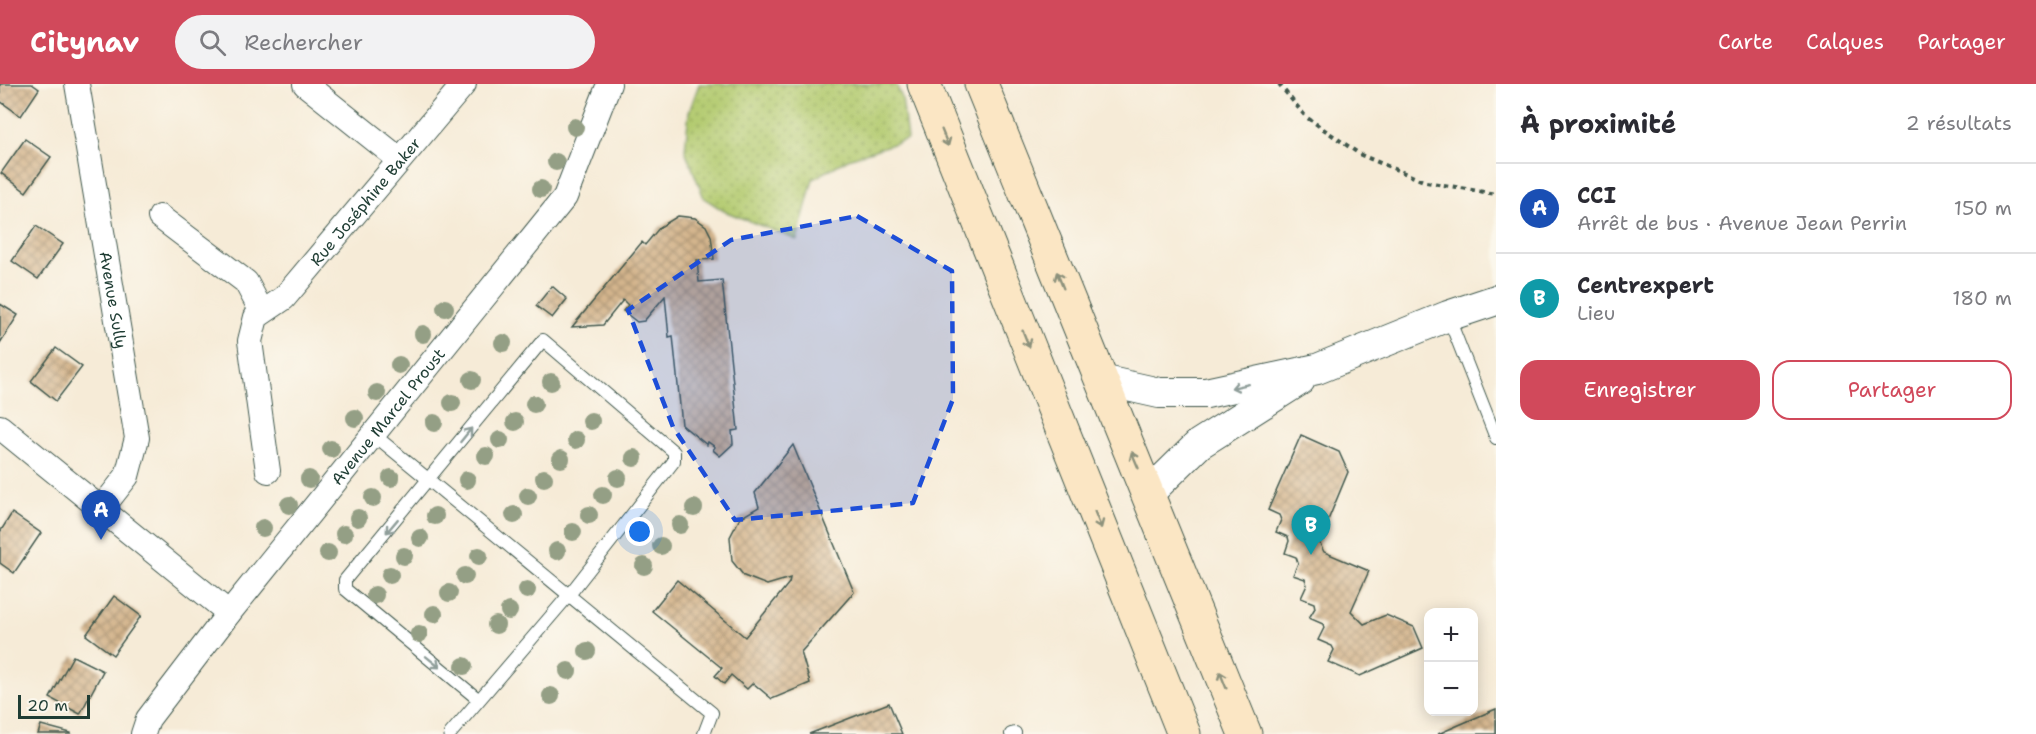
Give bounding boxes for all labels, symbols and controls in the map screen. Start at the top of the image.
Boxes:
search box [175,15,595,69]
text: Citynav [30,23,139,61]
icon: search [196,26,229,59]
text: Rechercher [244,28,363,57]
text: Carte [1718,28,1773,56]
text: Calques [1806,28,1884,56]
text: Partager [1917,28,2006,56]
text: À proximité [1520,106,1676,141]
text: 2 résultats [1906,110,2012,136]
one-way arrow [941,129,952,147]
street label: Rue Joséphine Baker [305,133,425,270]
text: CCI [1577,181,1616,210]
text: A [1532,195,1547,221]
text: 150 m [1954,195,2012,221]
text: Arrêt de bus · Avenue Jean Perrin [1577,210,1907,236]
street label: Avenue Sully [95,250,132,350]
one-way arrow [1054,271,1065,289]
text: Centrexpert [1577,271,1714,300]
text: B [1533,285,1546,311]
text: 180 m [1952,285,2012,311]
text: Lieu [1577,300,1615,326]
one-way arrow [1021,329,1032,348]
street label: Avenue Marcel Proust [326,344,449,489]
button: Enregistrer [1520,360,1760,420]
button: Partager [1772,360,2012,420]
one-way arrow [1230,381,1250,392]
one-way arrow [460,428,473,444]
one-way arrow [1129,451,1140,469]
pin: A [82,490,120,540]
pin: B [1292,506,1330,555]
one-way arrow [1093,510,1104,529]
your location [625,517,654,546]
one-way arrow [385,518,398,534]
map controls [1424,608,1478,716]
button: + [1424,608,1478,662]
one-way arrow [425,655,440,669]
button: − [1424,662,1478,716]
one-way arrow [1217,671,1228,689]
scale bar [18,692,90,720]
text: 20 m [27,695,68,716]

